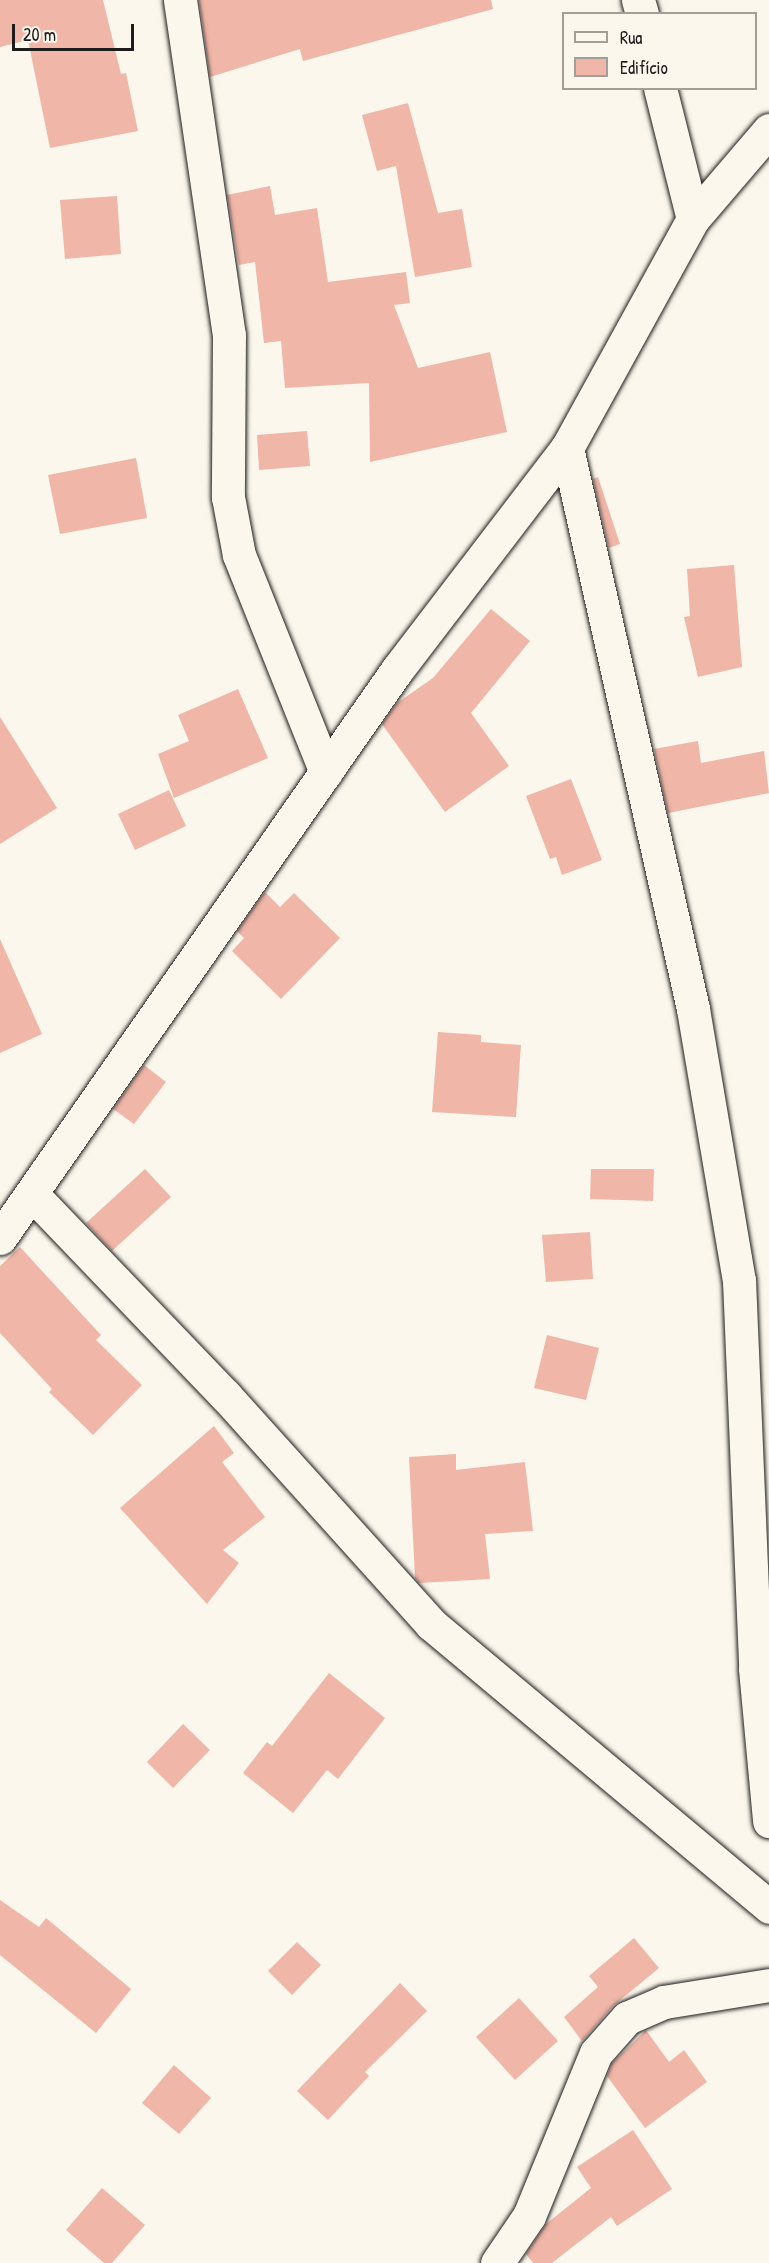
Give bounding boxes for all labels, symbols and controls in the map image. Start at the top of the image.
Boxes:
scale bar [15,12,136,50]
legend [562,12,757,90]
text: 20 m [23,22,56,47]
text: Rua [620,25,642,50]
text: Edifício [620,55,668,80]

